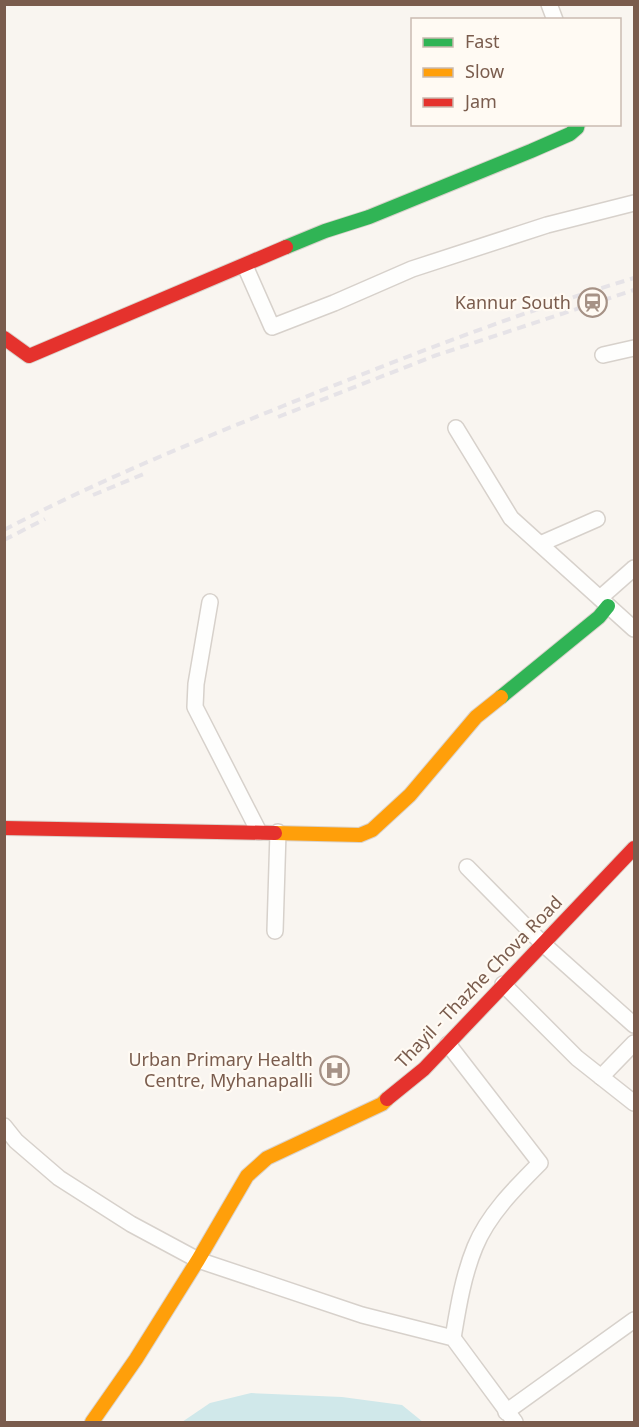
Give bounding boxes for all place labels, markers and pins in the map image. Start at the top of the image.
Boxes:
station icon: Kannur South [576,287,608,319]
place label: Kannur South [455,290,571,314]
place label: Urban Primary Health Centre, Myhanapalli [128,1047,313,1092]
hospital icon: Urban Primary Health Centre, Myhanapalli [318,1054,350,1086]

